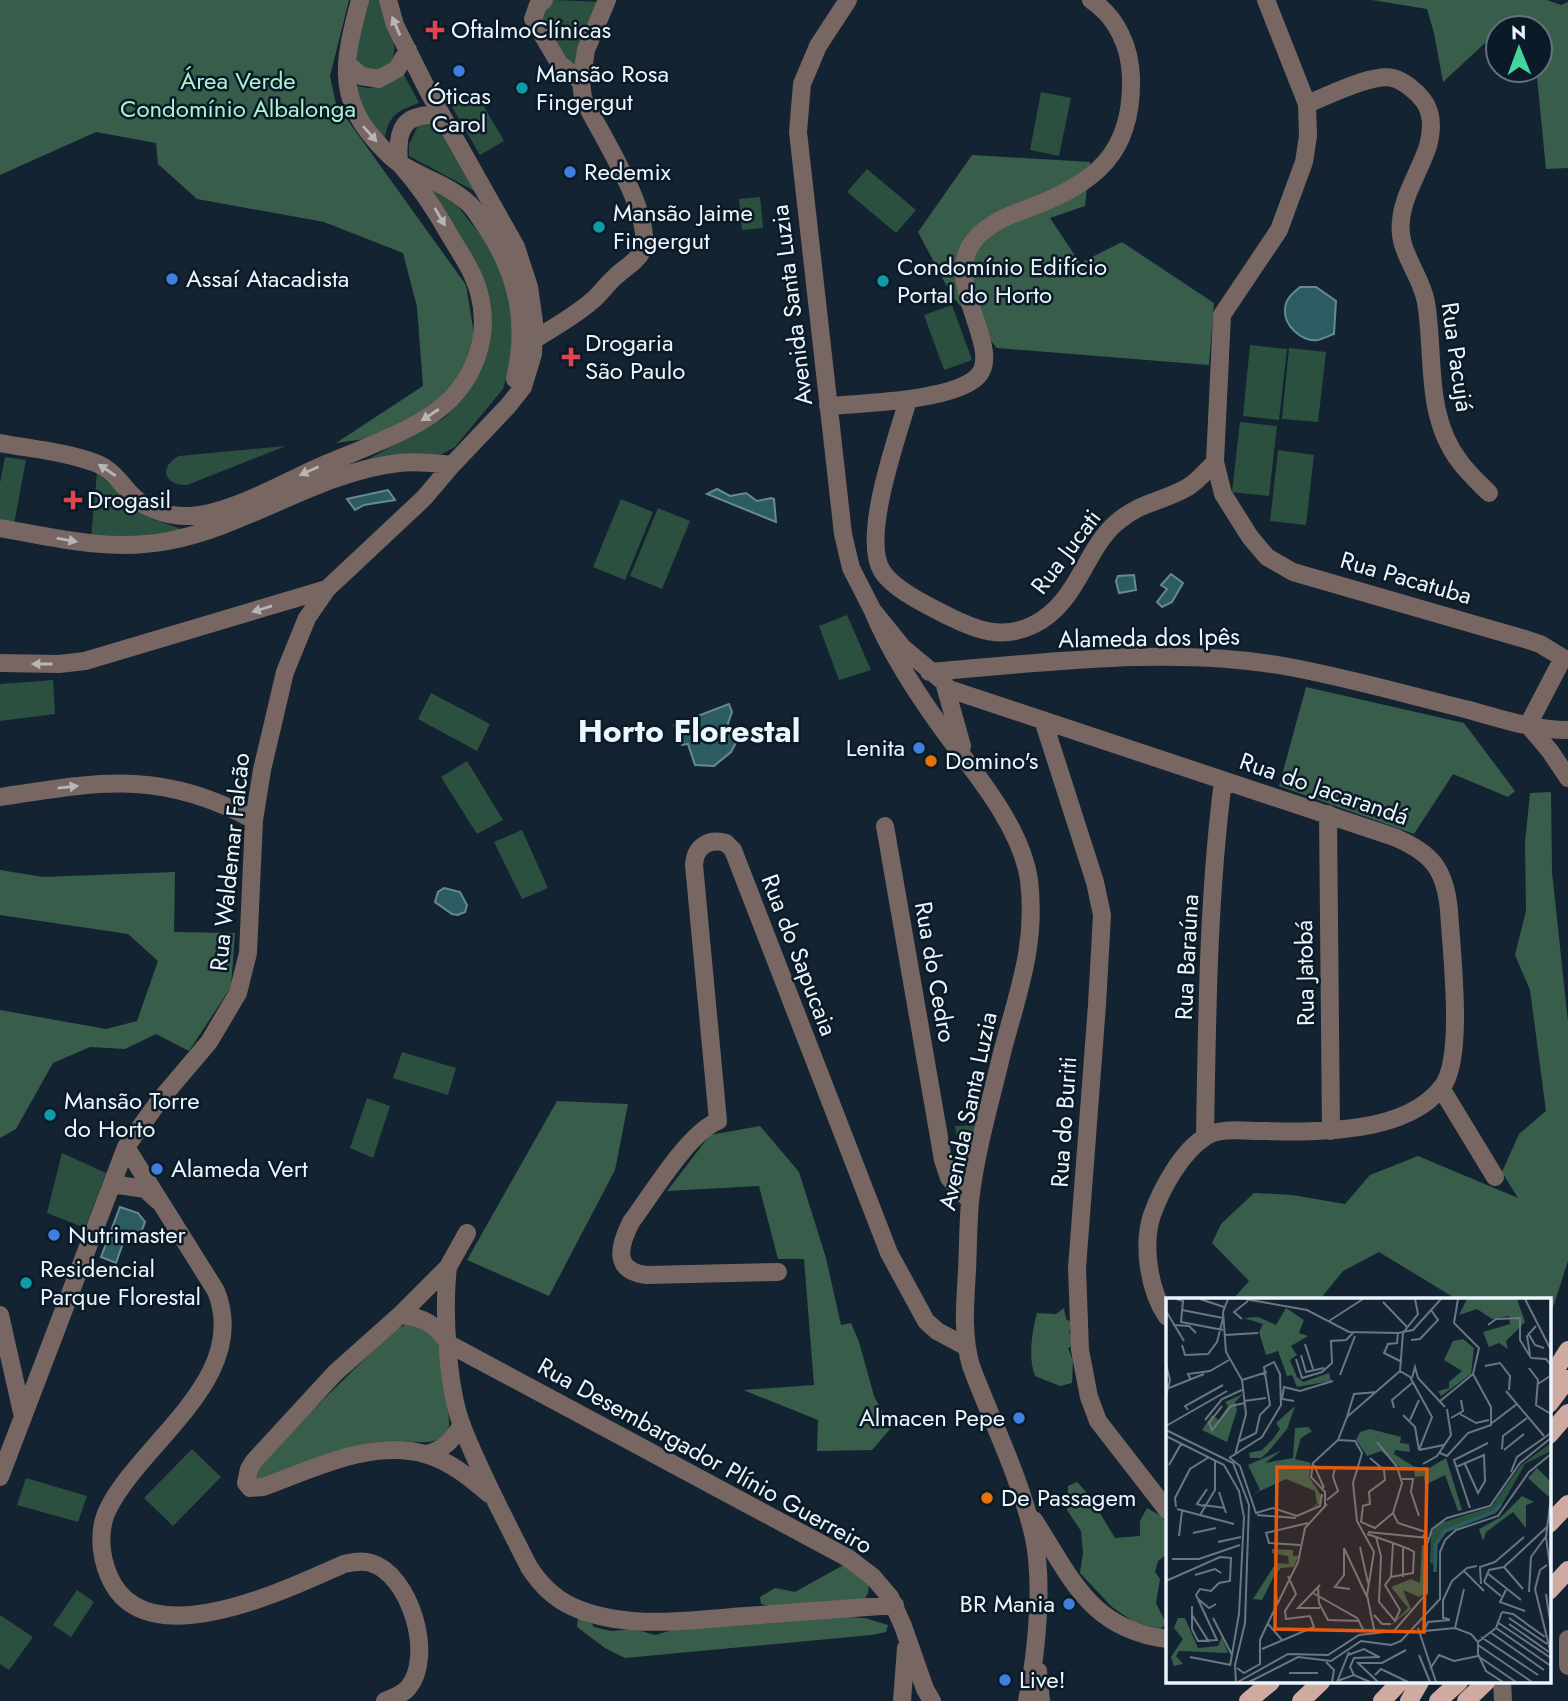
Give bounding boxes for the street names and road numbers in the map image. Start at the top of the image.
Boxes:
street label: Avenida Santa Luzia [762,203,821,407]
street label: Rua Pacujá [1432,300,1483,414]
street label: Rua Jucati [1022,502,1109,601]
street label: Rua Pacatuba [1336,542,1476,613]
street label: Alameda dos Ipês [1058,618,1240,657]
street label: Rua do Jacarandá [1235,743,1413,834]
street label: Rua Waldemar Falcão [201,751,258,973]
street label: Rua do Sapucaia [753,869,846,1041]
street label: Rua Baraúna [1166,893,1207,1021]
street label: Rua do Cedro [906,899,965,1045]
street label: Rua Jatobá [1286,920,1323,1026]
street label: Avenida Santa Luzia [929,1008,1006,1213]
street label: Rua do Buriti [1041,1055,1086,1189]
street label: Rua Desembargador Plínio Guerreiro [531,1349,879,1563]

